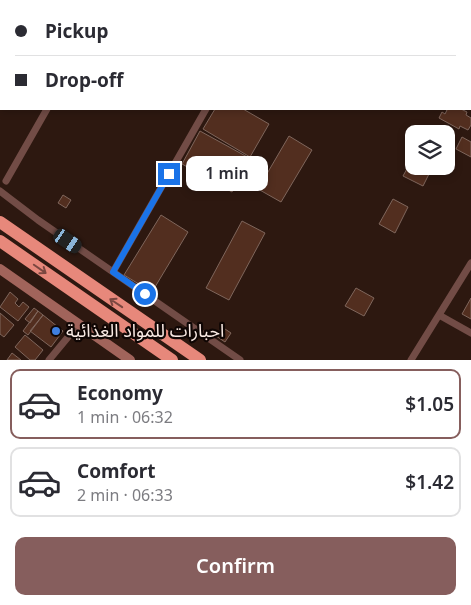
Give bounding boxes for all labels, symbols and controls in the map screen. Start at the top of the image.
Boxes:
text: Pickup [45,18,108,44]
text: Drop-off [45,67,124,93]
map controls [405,125,455,175]
button: layers [405,125,455,175]
callout: 1 min [186,156,269,192]
text: 1 min [205,162,249,184]
route end [158,163,180,185]
car [51,226,84,256]
one-way arrow [33,264,46,275]
route start [134,283,156,305]
one-way arrow [110,298,124,308]
place label: احبارات للمواد الغذائية [66,318,224,342]
marker: احبارات للمواد الغذائية [50,325,62,337]
text: Economy [77,380,163,406]
icon: car [17,382,62,427]
text: $1.05 [405,391,454,417]
text: 1 min · 06:32 [77,406,173,428]
text: Comfort [77,458,156,484]
icon: car [17,460,62,505]
text: $1.42 [405,469,454,495]
text: 2 min · 06:33 [77,484,173,506]
button: Confirm [15,537,456,595]

